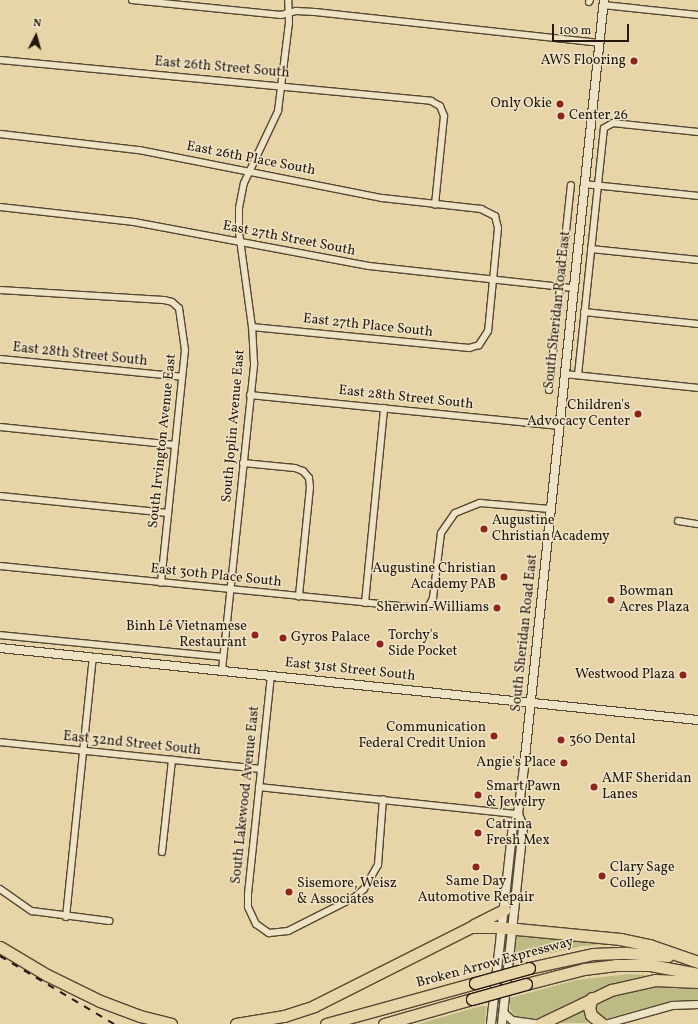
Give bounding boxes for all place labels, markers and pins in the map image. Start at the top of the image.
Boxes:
place label: AWS Flooring [541,53,626,69]
marker: AWS Flooring [629,56,639,66]
place label: Only Okie [490,96,552,112]
marker: Only Okie [555,99,565,109]
place label: Center 26 [569,108,628,124]
marker: Center 26 [556,111,566,121]
place label: Children's Advocacy Center [527,398,630,430]
marker: Children's Advocacy Center [633,409,643,419]
place label: Augustine Christian Academy [492,513,610,546]
marker: Augustine Christian Academy [479,524,489,534]
place label: Augustine Christian Academy PAB [373,561,496,594]
marker: Augustine Christian Academy PAB [499,572,509,582]
place label: Bowman Acres Plaza [619,584,689,616]
marker: Bowman Acres Plaza [606,595,616,605]
place label: Sherwin-Williams [376,600,489,616]
marker: Sherwin-Williams [492,603,502,613]
place label: Binh Lê Vietnamese Restaurant [126,619,247,652]
place label: Torchy's Side Pocket [388,628,457,660]
marker: Binh Lê Vietnamese Restaurant [250,630,260,640]
place label: Gyros Palace [291,630,370,646]
marker: Gyros Palace [278,633,288,643]
marker: Torchy's Side Pocket [375,639,385,649]
place label: Westwood Plaza [575,667,675,683]
marker: Westwood Plaza [678,670,688,680]
place label: Communication Federal Credit Union [359,720,486,752]
marker: Communication Federal Credit Union [489,731,499,741]
place label: 360 Dental [569,732,636,748]
marker: 360 Dental [556,735,566,745]
place label: Angie's Place [476,755,556,771]
marker: Angie's Place [559,758,569,768]
place label: AMF Sheridan Lanes [602,771,692,804]
place label: Smart Pawn & Jewelry [486,779,561,812]
marker: AMF Sheridan Lanes [589,782,599,792]
marker: Smart Pawn & Jewelry [473,790,483,800]
place label: Catrina Fresh Mex [486,817,550,850]
marker: Catrina Fresh Mex [473,828,483,838]
place label: Clary Sage College [610,860,675,892]
marker: Same Day Automotive Repair [471,862,481,872]
marker: Clary Sage College [597,871,607,881]
place label: Same Day Automotive Repair [418,874,534,906]
place label: Sisemore, Weisz & Associates [297,876,397,908]
marker: Sisemore, Weisz & Associates [284,887,294,897]

